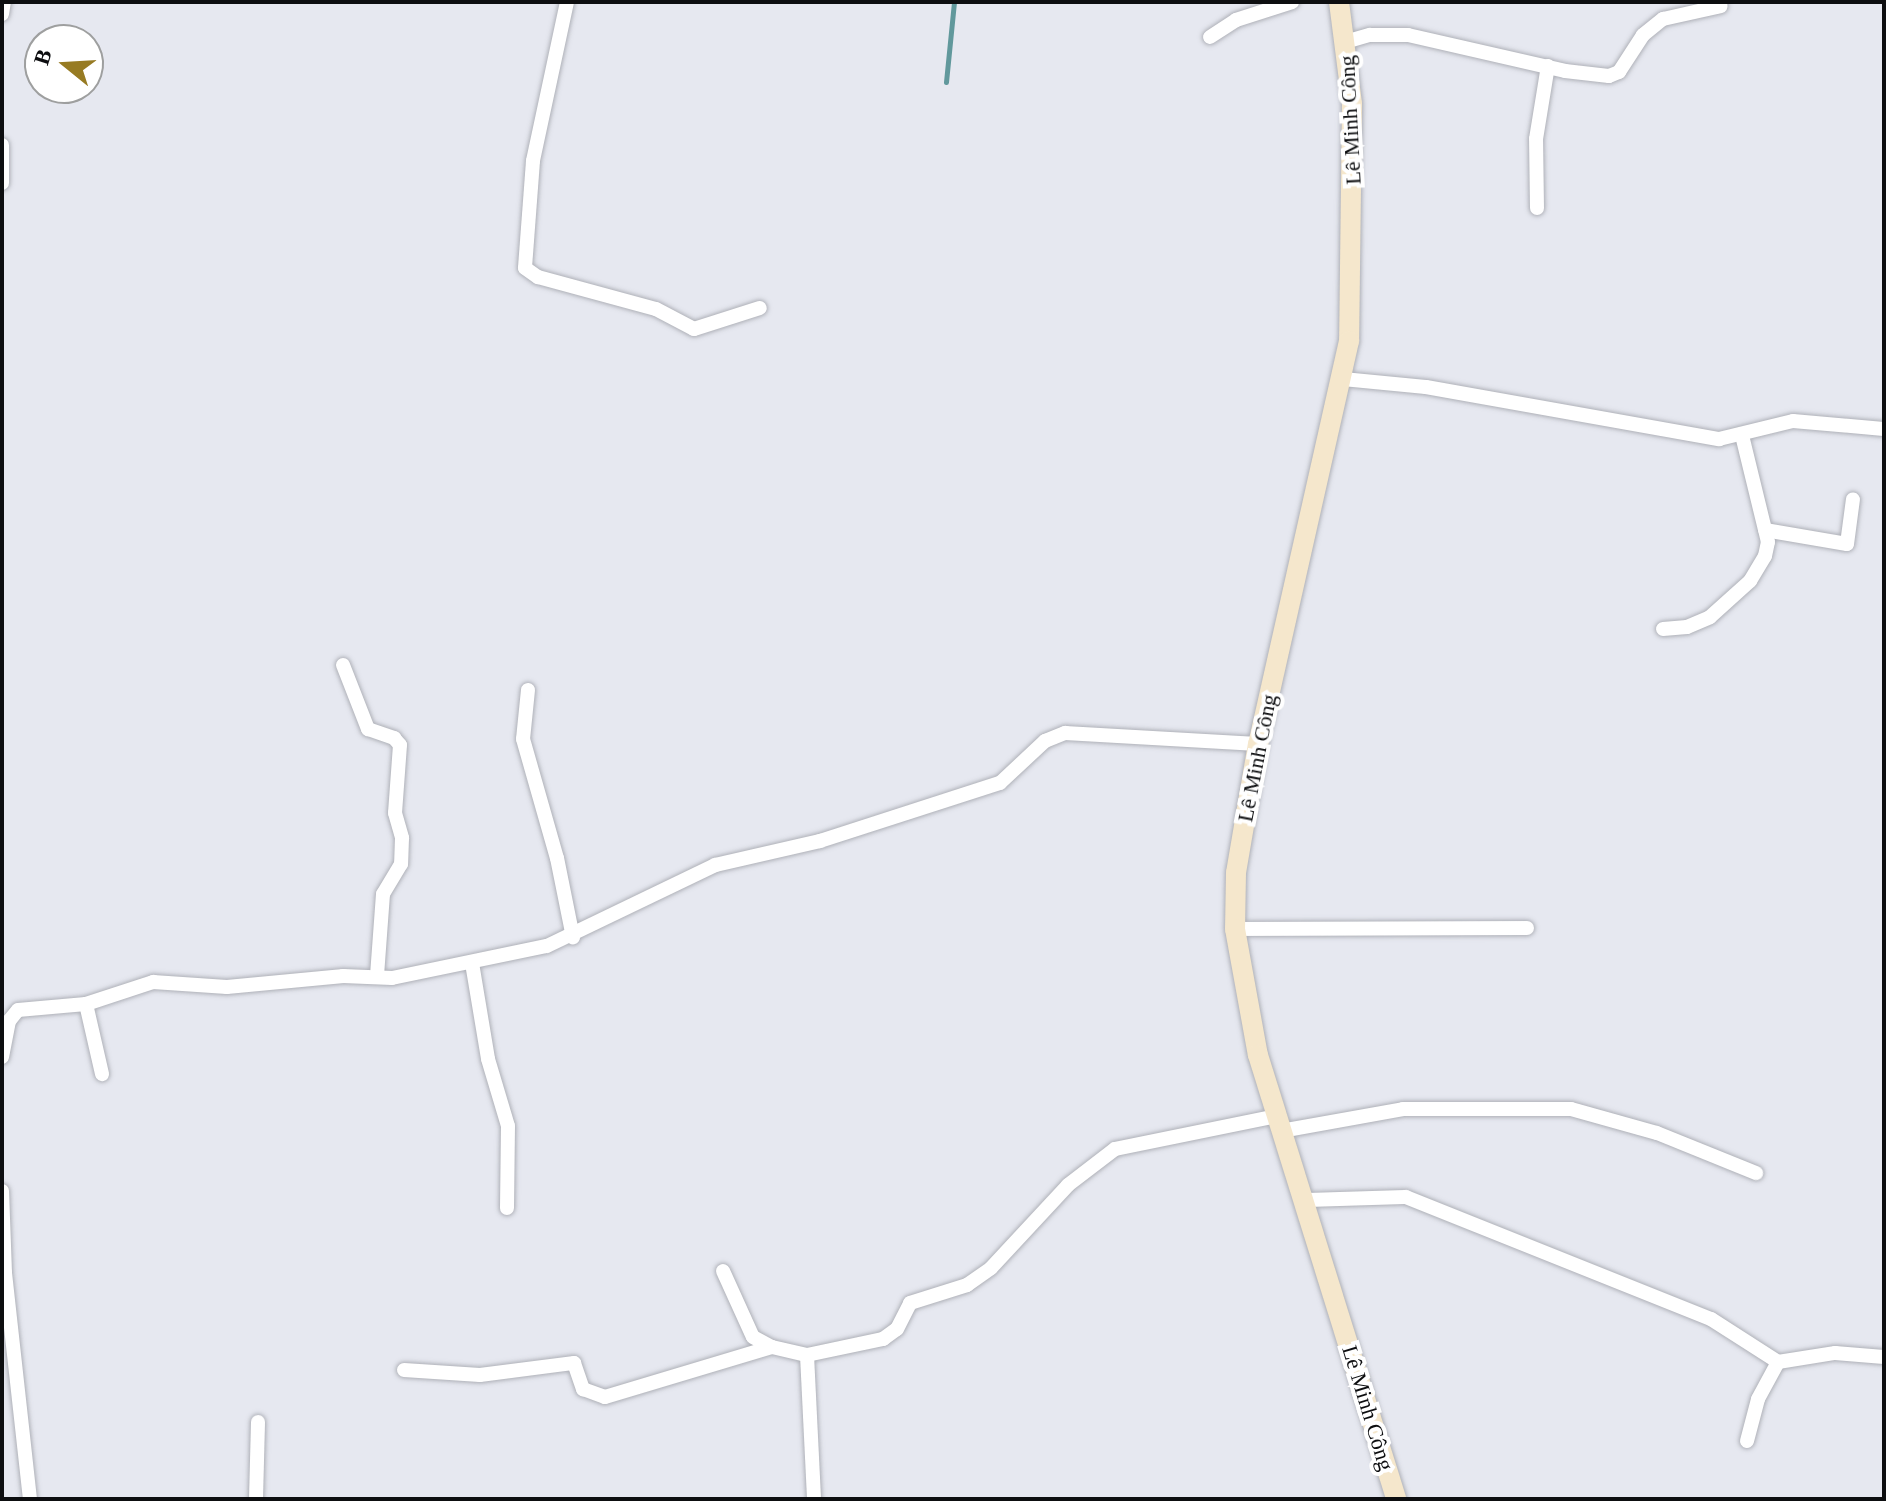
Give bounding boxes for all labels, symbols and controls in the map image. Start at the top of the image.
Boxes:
north arrow [24,24,104,104]
text: B [28,46,57,68]
street label: Lê Minh Công [1333,55,1367,185]
street label: Lê Minh Công [1232,692,1282,824]
street label: Lê Minh Công [1336,1342,1400,1474]

